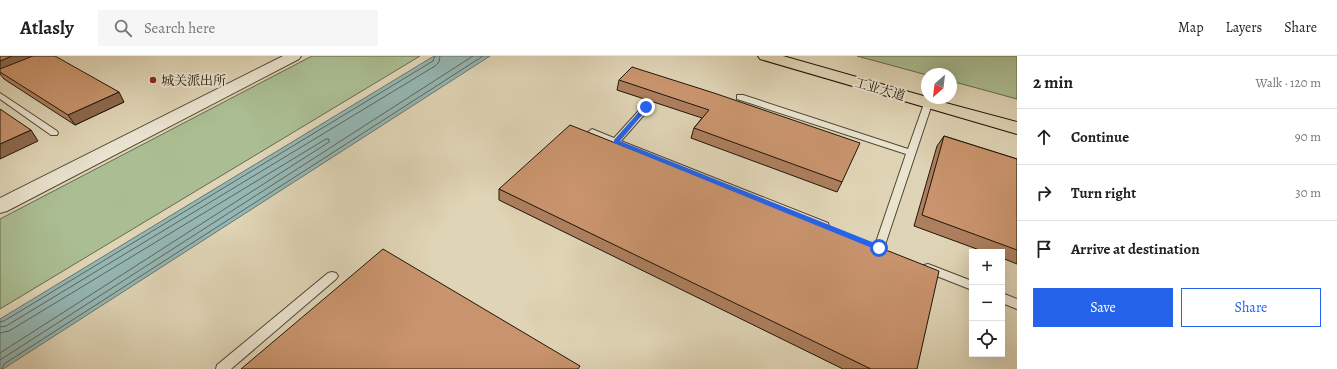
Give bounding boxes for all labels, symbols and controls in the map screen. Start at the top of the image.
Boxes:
search box [98,10,378,46]
text: Atlasly [20,15,74,41]
icon: search [112,17,134,39]
text: Search here [144,18,215,38]
text: Map [1178,18,1204,37]
text: Layers [1226,18,1262,37]
text: Share [1284,18,1317,37]
north arrow [921,68,957,104]
text: 2 min [1033,71,1073,94]
place label: 城关派出所 [161,72,226,89]
street label: 工业大道 [853,74,907,104]
text: Walk · 120 m [1256,74,1321,91]
marker: 城关派出所 [148,75,158,85]
route end [637,98,655,116]
icon: ahead [1033,126,1055,148]
text: Continue [1071,127,1129,147]
text: 90 m [1295,128,1321,145]
icon: right [1033,182,1055,204]
text: Turn right [1071,183,1136,203]
text: 30 m [1295,184,1321,201]
icon: arrive [1033,238,1055,260]
route start [870,239,888,257]
text: Arrive at destination [1071,239,1200,259]
map controls [969,249,1005,357]
button: + [969,249,1005,285]
button: − [969,285,1005,321]
button: Save [1033,288,1173,327]
button: Share [1181,288,1321,327]
button: locate [969,321,1005,357]

